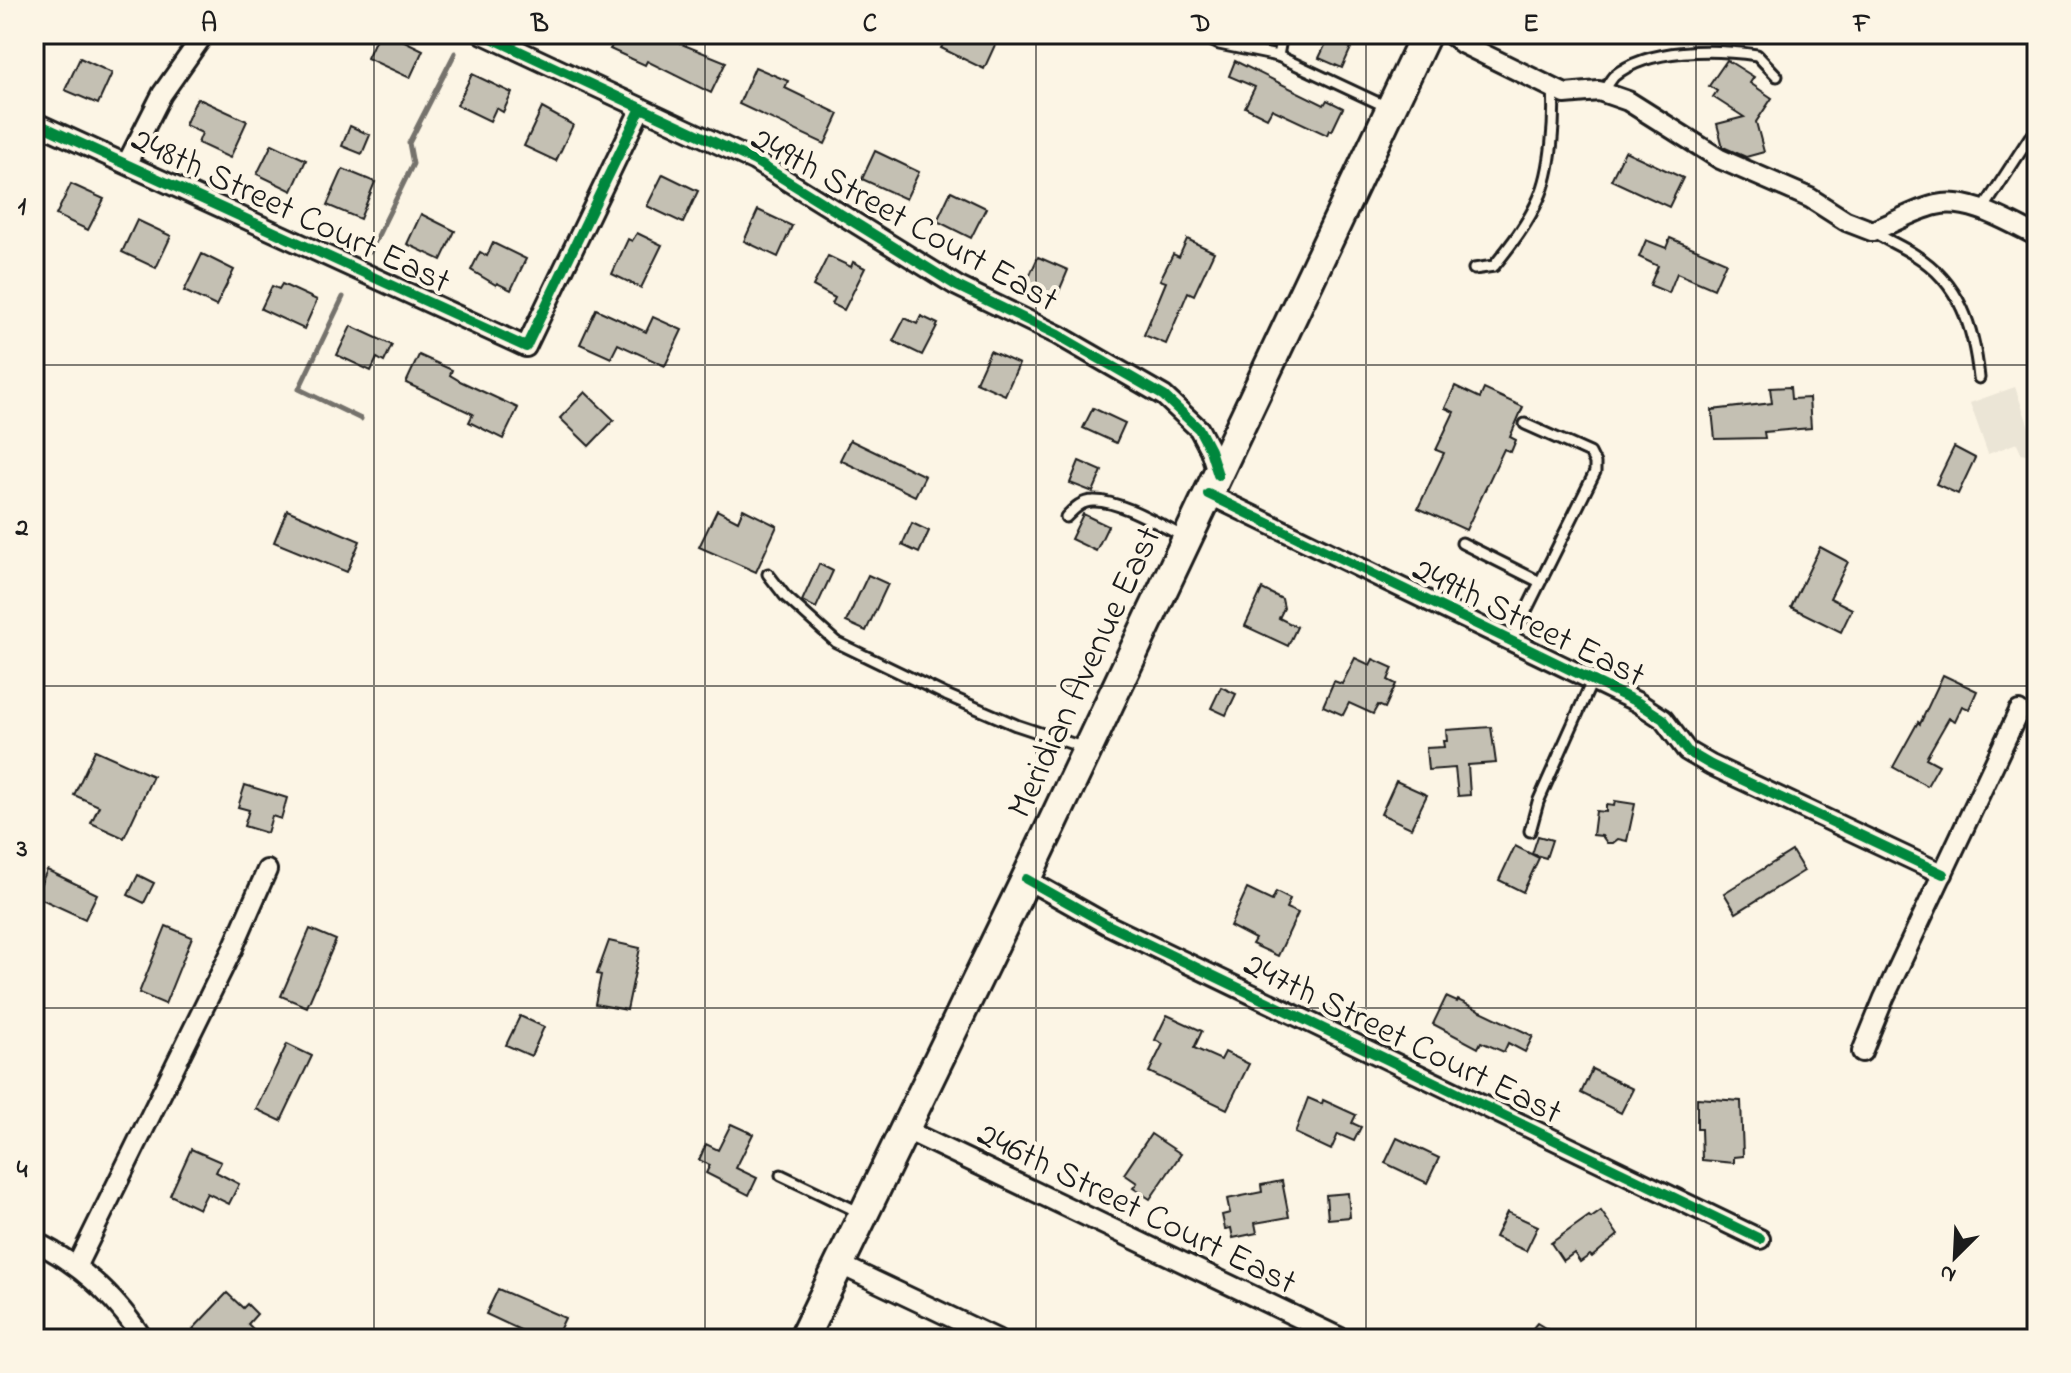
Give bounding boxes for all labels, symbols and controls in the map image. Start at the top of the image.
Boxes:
text: A [201,6,217,44]
text: B [530,6,549,44]
text: C [863,6,877,44]
text: D [1190,6,1211,44]
text: E [1523,6,1539,44]
text: F [1852,6,1871,44]
street label: 249th Street Court East [740,114,1067,328]
street label: 248th Street Court East [122,115,459,309]
text: 1 [18,189,27,227]
text: 2 [15,510,29,548]
street label: Meridian Avenue East [995,518,1177,828]
street label: 249th Street East [1403,545,1653,703]
text: 3 [16,831,28,869]
street label: 247th Street Court East [1234,940,1570,1140]
street label: 246th Street Court East [967,1110,1305,1310]
text: 4 [17,1152,28,1190]
north arrow [1915,1217,1995,1297]
text: N [1935,1255,1961,1290]

